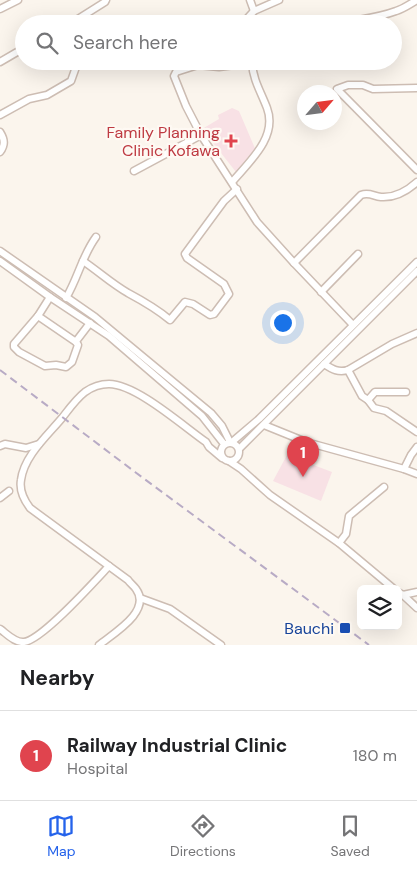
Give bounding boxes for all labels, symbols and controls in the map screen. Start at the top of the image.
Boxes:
search box [15,15,402,70]
icon: search [33,29,61,57]
text: Search here [73,30,178,55]
north arrow [297,85,342,130]
place label: Family Planning Clinic Kofawa [107,122,220,161]
marker: Family Planning Clinic Kofawa [224,134,238,148]
your location [270,310,296,336]
pin: 1 [287,436,319,477]
map controls [357,585,402,630]
button: layers [357,585,402,630]
place label: Bauchi [284,618,334,639]
marker: Bauchi [338,621,352,635]
text: Nearby [20,664,94,692]
text: Railway Industrial Clinic [67,733,287,758]
text: 1 [33,745,39,766]
text: 180 m [353,745,397,766]
text: Hospital [67,758,128,779]
tab: Map [47,812,75,860]
tab: Directions [170,812,236,860]
tab: Saved [330,812,370,860]

